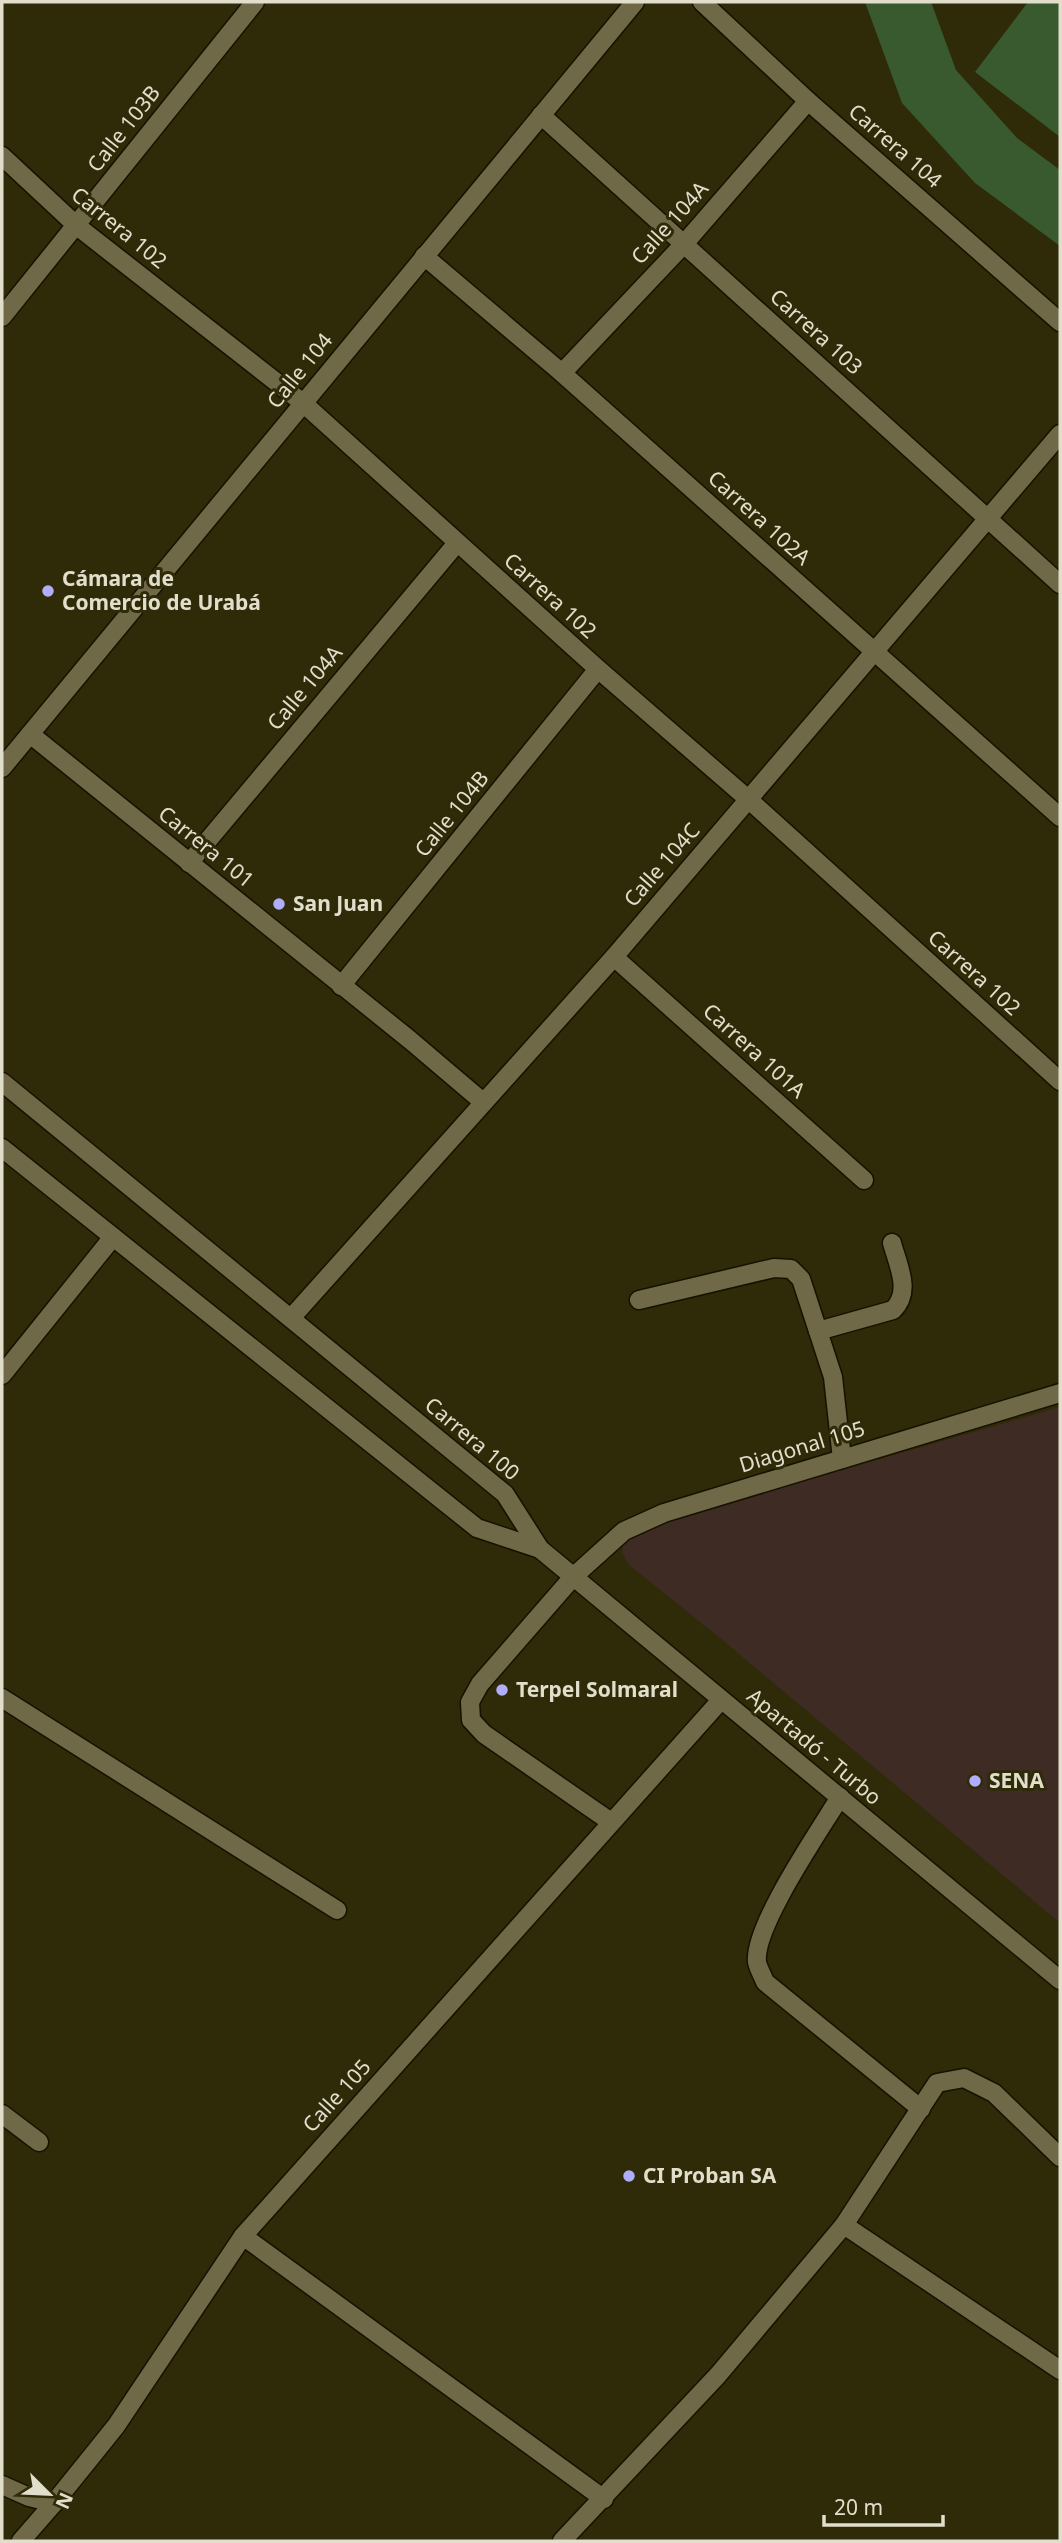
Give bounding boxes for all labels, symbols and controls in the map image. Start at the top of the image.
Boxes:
street label: Calle 103B [81,79,166,178]
street label: Carrera 104 [843,97,948,194]
street label: Calle 104A [625,174,714,270]
street label: Carrera 102 [66,180,173,274]
street label: Carrera 103 [764,282,869,380]
street label: Calle 104 [260,327,338,414]
street label: Carrera 102A [702,464,817,571]
street label: Carrera 102 [498,546,603,644]
place label: Cámara de Comercio de Urabá [62,564,261,616]
marker: Cámara de Comercio de Urabá [40,583,56,599]
street label: Calle 104A [261,639,348,736]
street label: Calle 104B [408,765,494,862]
street label: Carrera 101 [153,799,260,893]
street label: Calle 104C [617,816,705,912]
place label: San Juan [293,889,383,917]
marker: San Juan [271,896,287,912]
street label: Carrera 102 [922,923,1027,1021]
street label: Carrera 101A [697,997,812,1104]
street label: Carrera 100 [419,1390,526,1486]
street label: Diagonal 105 [736,1414,868,1478]
place label: Terpel Solmaral [516,1675,678,1703]
marker: Terpel Solmaral [494,1682,510,1698]
street label: Apartadó - Turbo [742,1682,888,1811]
place label: SENA [989,1766,1044,1794]
marker: SENA [967,1773,983,1789]
street label: Calle 105 [296,2053,377,2138]
place label: CI Proban SA [643,2161,777,2189]
marker: CI Proban SA [621,2168,637,2184]
north arrow [14,2459,84,2529]
scale bar [824,2484,943,2528]
text: N [50,2489,80,2513]
text: 20 m [834,2493,883,2521]

